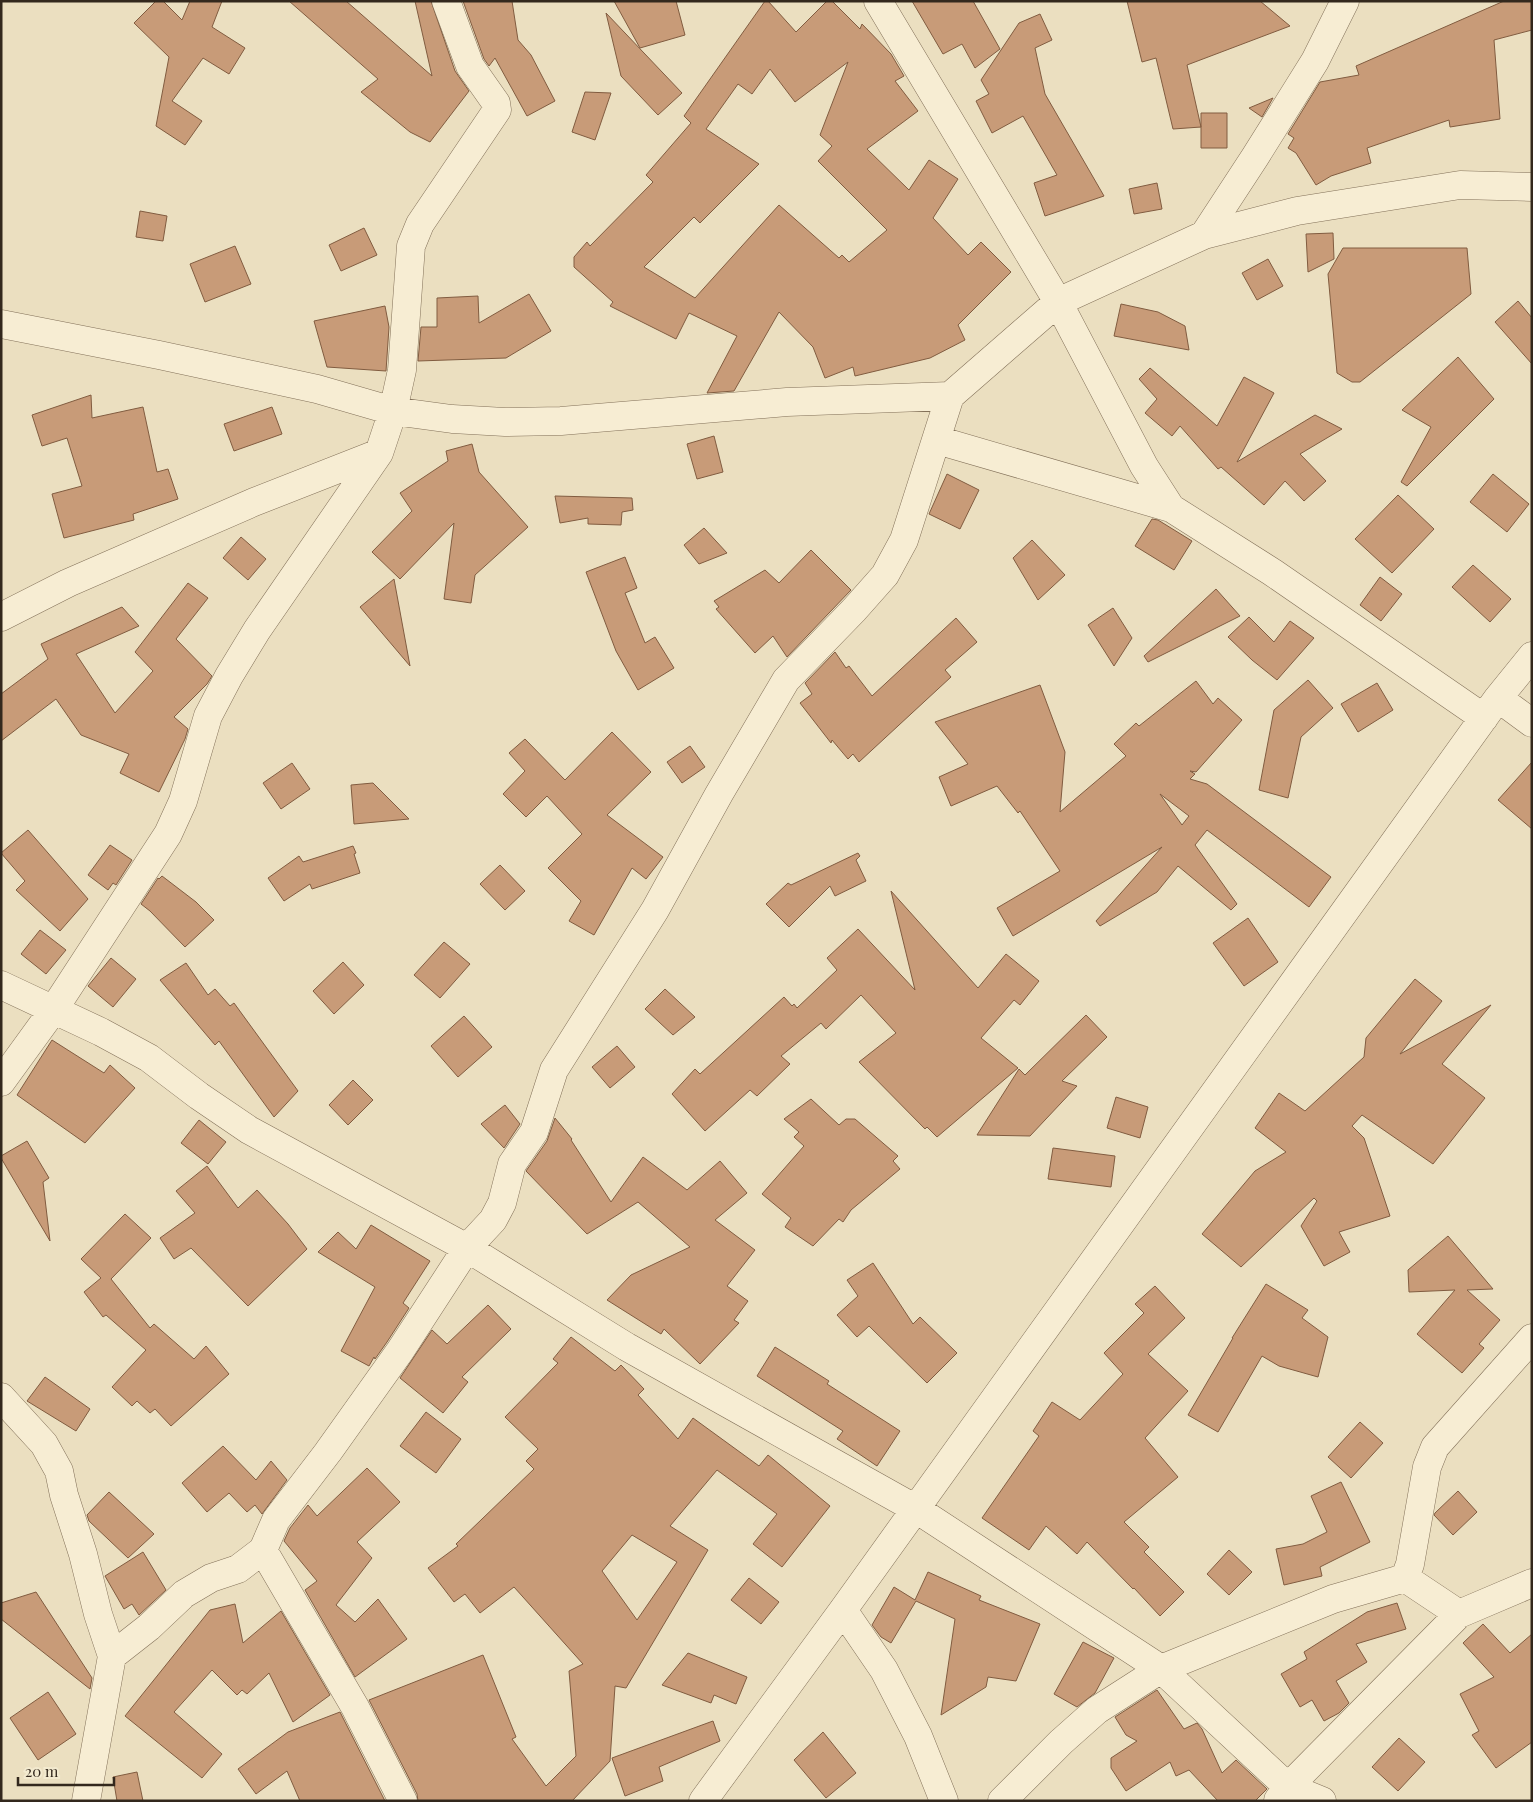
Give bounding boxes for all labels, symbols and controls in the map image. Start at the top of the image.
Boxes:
scale bar [18,1754,114,1786]
text: 20 m [25,1761,59,1781]

